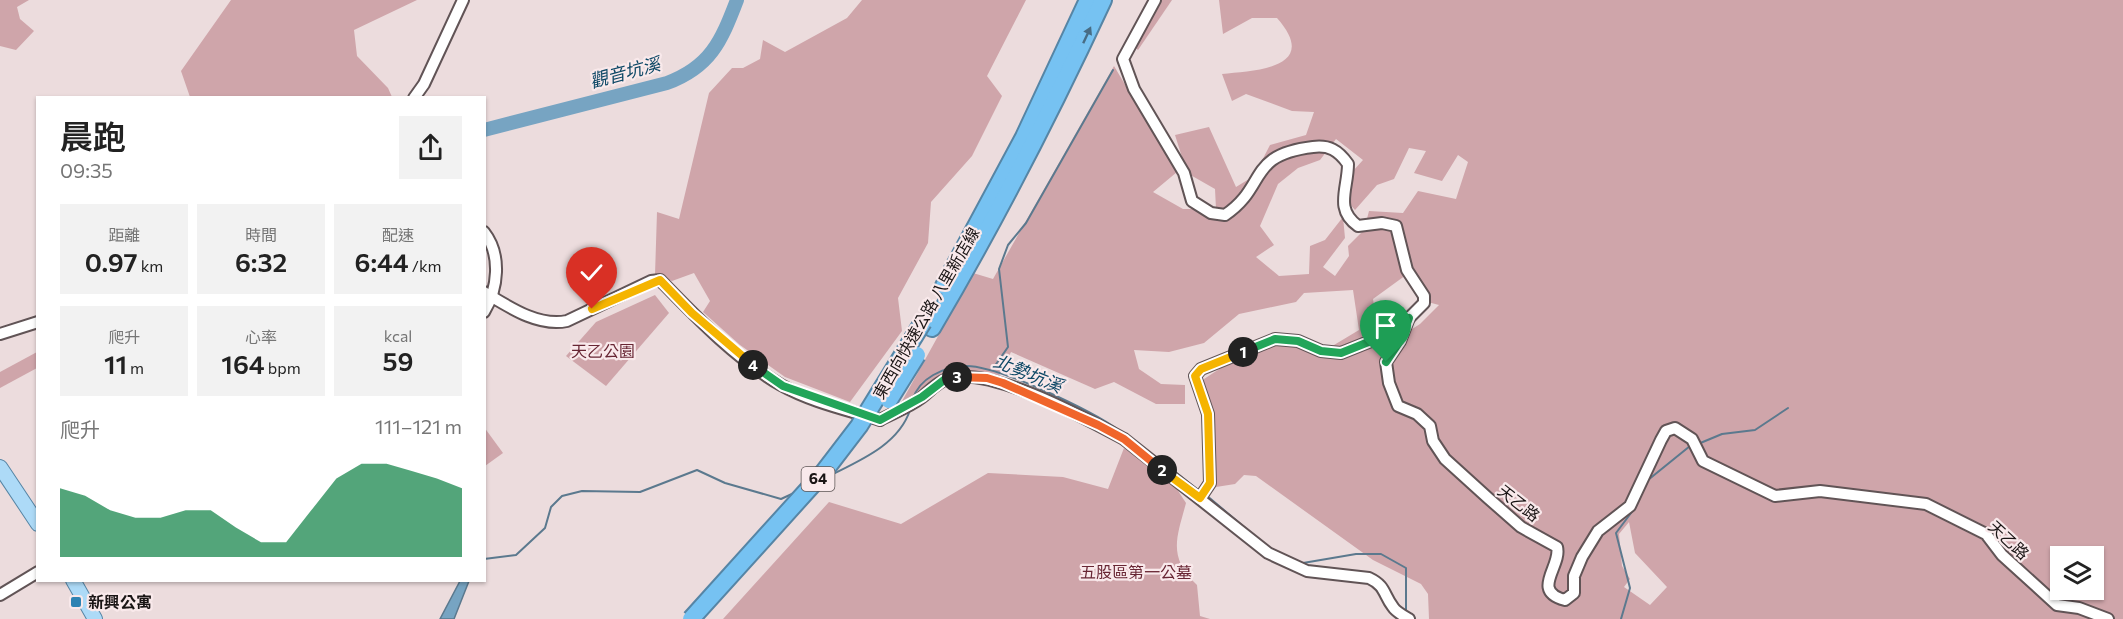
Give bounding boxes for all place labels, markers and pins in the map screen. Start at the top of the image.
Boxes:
pin [566,247,617,309]
pin [1360,300,1411,362]
pin: 1 [1228,337,1258,367]
pin: 4 [738,350,768,380]
pin: 3 [942,362,972,392]
pin: 2 [1147,455,1177,485]
place label: 新興公寓 [88,592,152,611]
marker: 新興公寓 [69,595,83,609]

